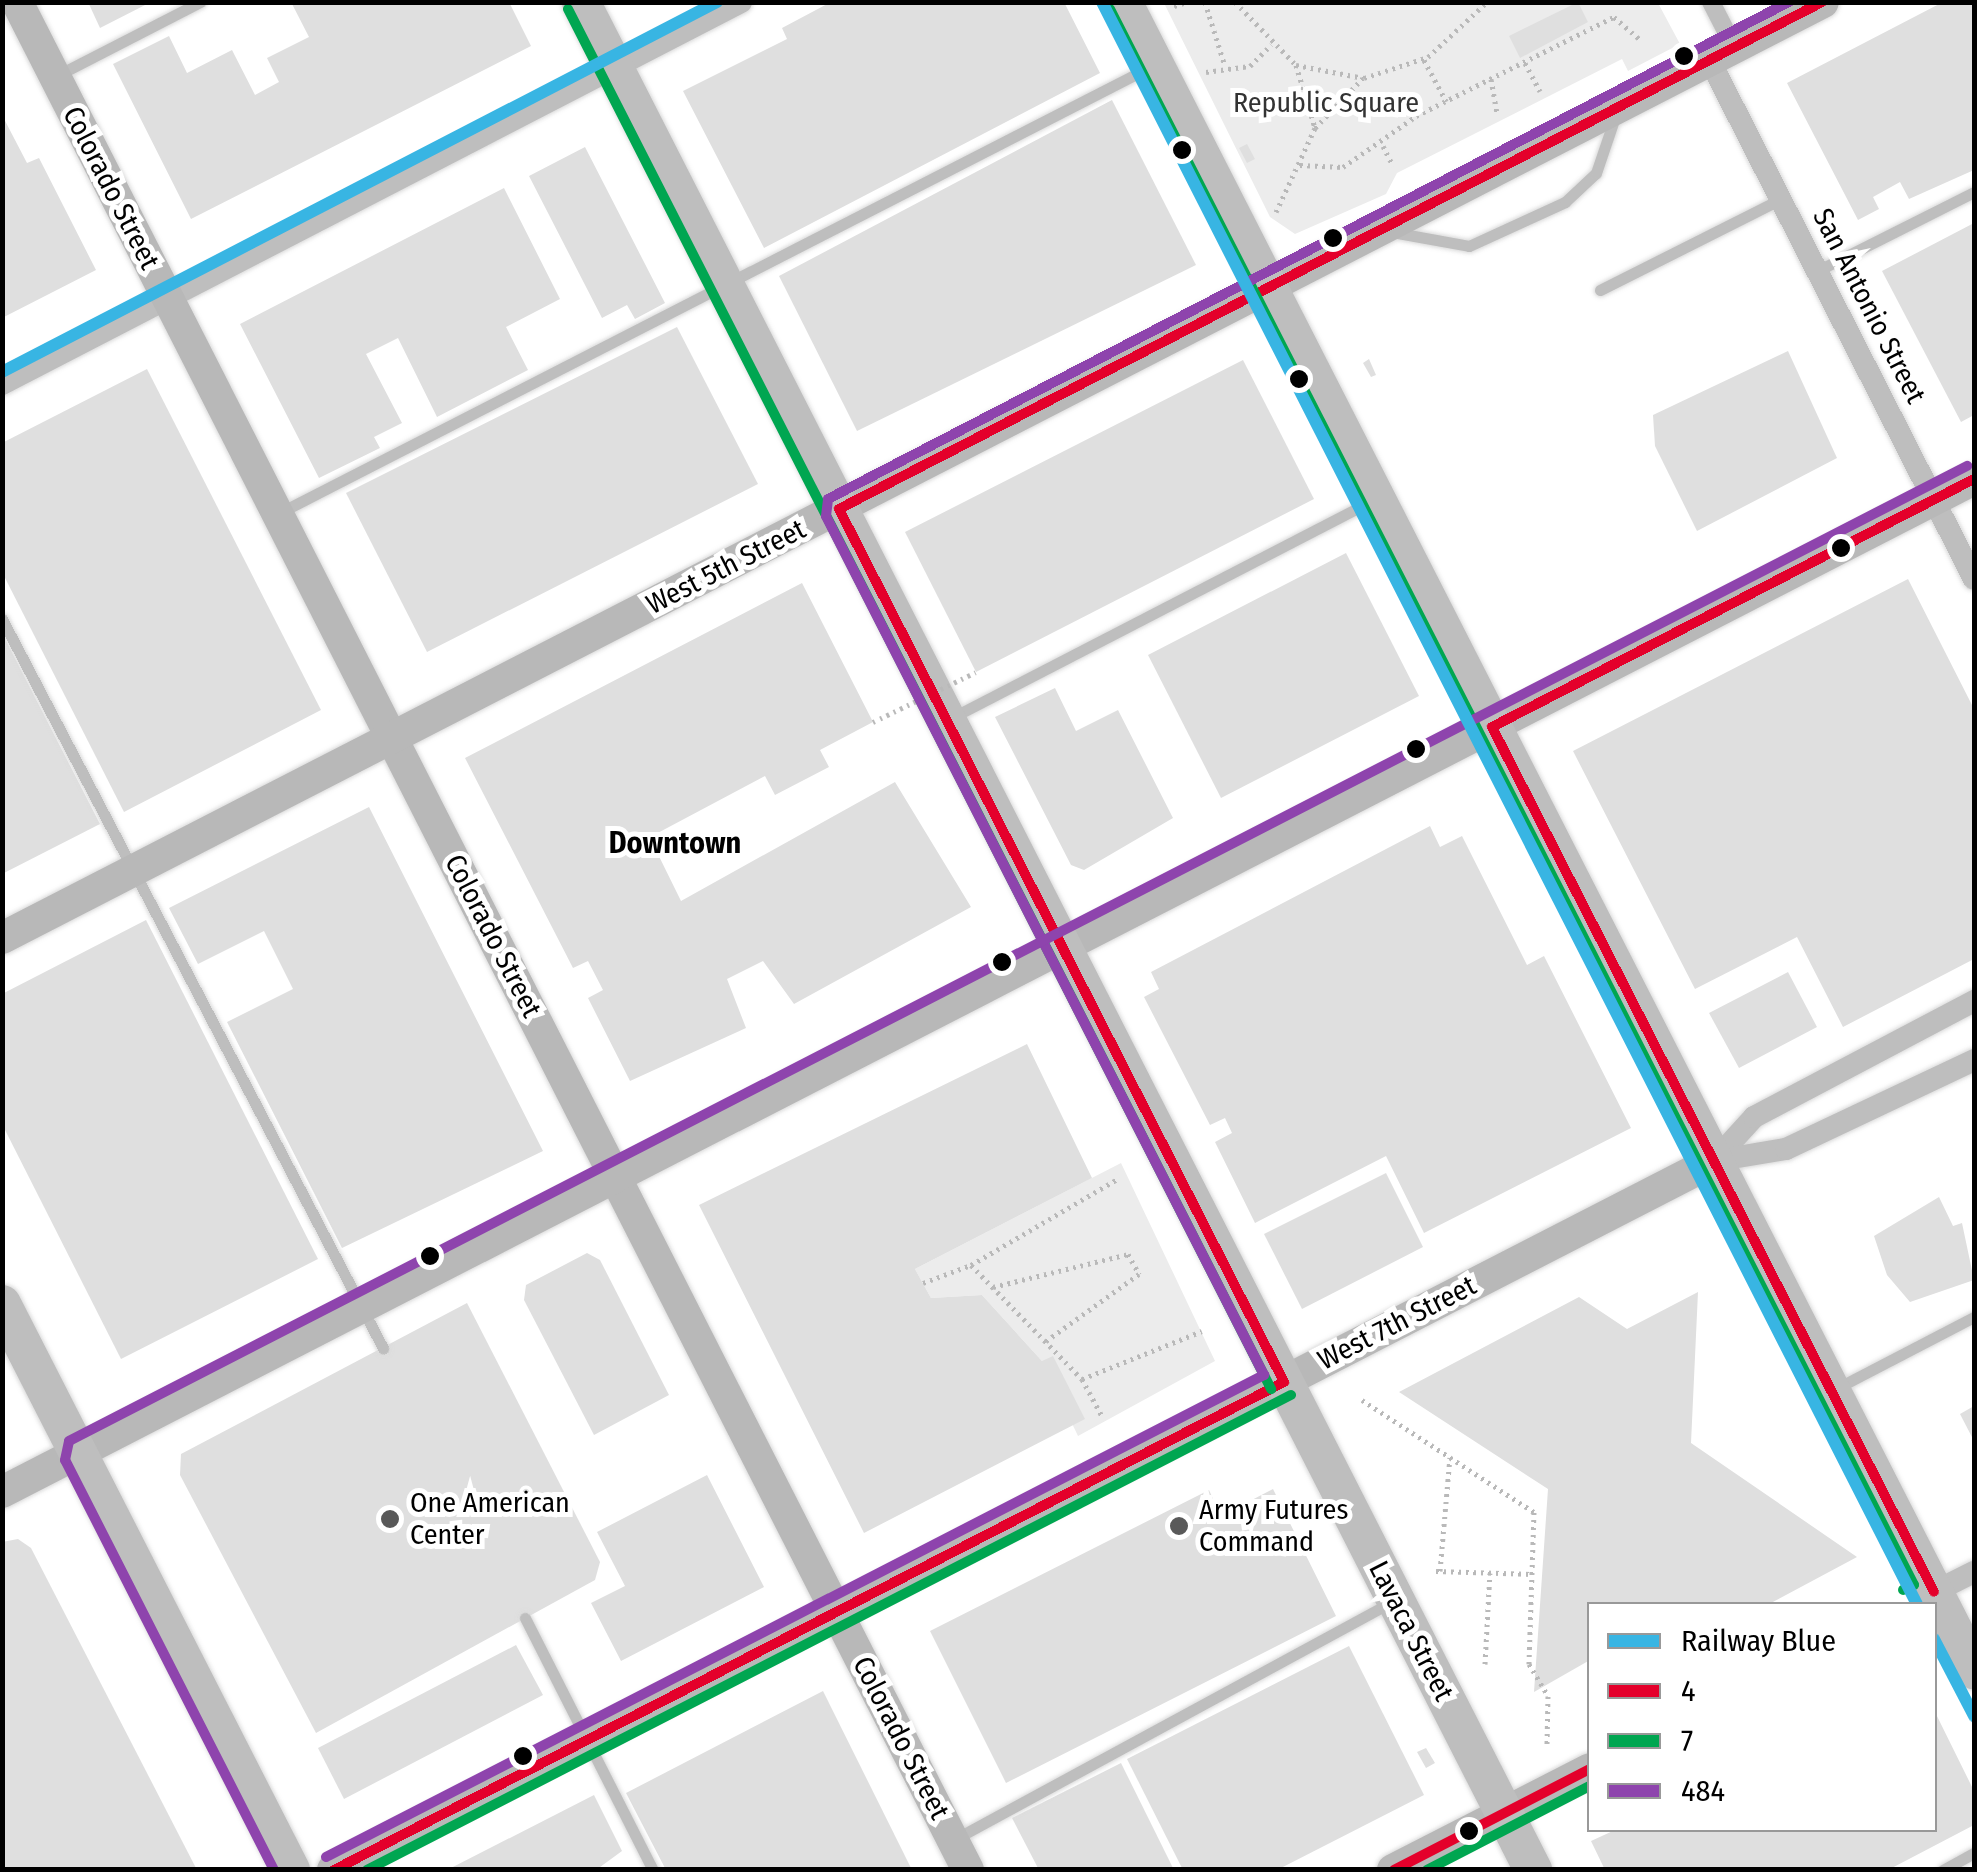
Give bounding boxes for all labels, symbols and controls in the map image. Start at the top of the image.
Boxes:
unlabelled marker [1674,46,1694,66]
park label: Republic Square [1233,86,1419,120]
street label: Colorado Street [56,101,166,275]
unlabelled marker [1172,140,1192,160]
street label: San Antonio Street [1805,203,1933,409]
unlabelled marker [1323,228,1343,248]
unlabelled marker [1289,369,1309,389]
street label: West 5th Street [641,512,811,622]
unlabelled marker [1831,538,1851,558]
unlabelled marker [1406,739,1426,759]
district label: Downtown [609,825,741,861]
street label: Colorado Street [438,849,548,1023]
unlabelled marker [992,952,1012,972]
unlabelled marker [420,1246,440,1266]
street label: West 7th Street [1312,1269,1482,1377]
place label: One American Center [410,1486,570,1552]
place label: Army Futures Command [1199,1493,1348,1559]
marker: One American Center [379,1508,401,1530]
marker: Army Futures Command [1168,1515,1190,1537]
street label: Lavaca Street [1361,1556,1461,1706]
legend [1587,1602,1937,1832]
text: Railway Blue [1681,1623,1836,1659]
street label: Colorado Street [846,1651,956,1825]
text: 4 [1681,1673,1696,1709]
text: 7 [1681,1723,1693,1759]
unlabelled marker [513,1746,533,1766]
text: 484 [1681,1773,1725,1809]
unlabelled marker [1459,1821,1479,1841]

